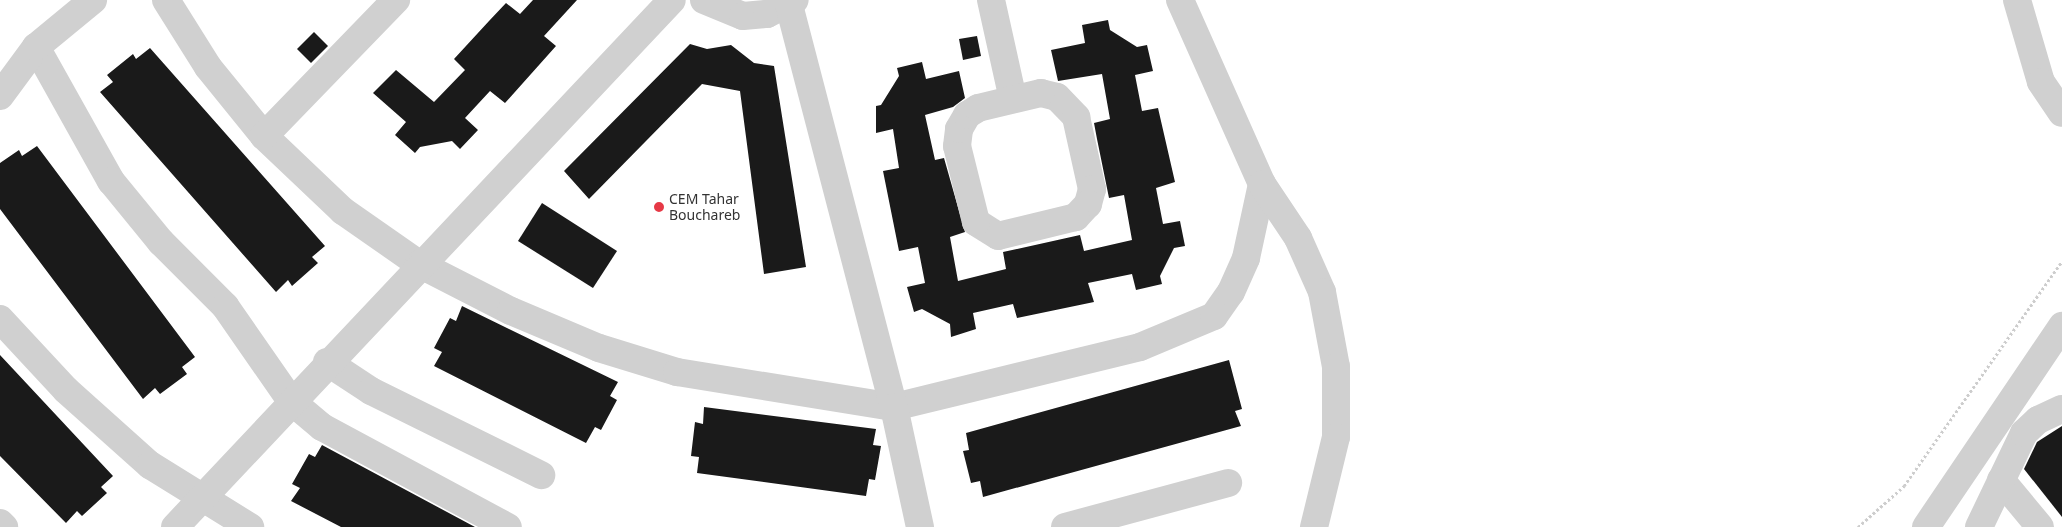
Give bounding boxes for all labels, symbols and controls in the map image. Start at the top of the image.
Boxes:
place label: CEM Tahar Bouchareb [669,191,740,223]
marker: CEM Tahar Bouchareb [653,201,665,213]

